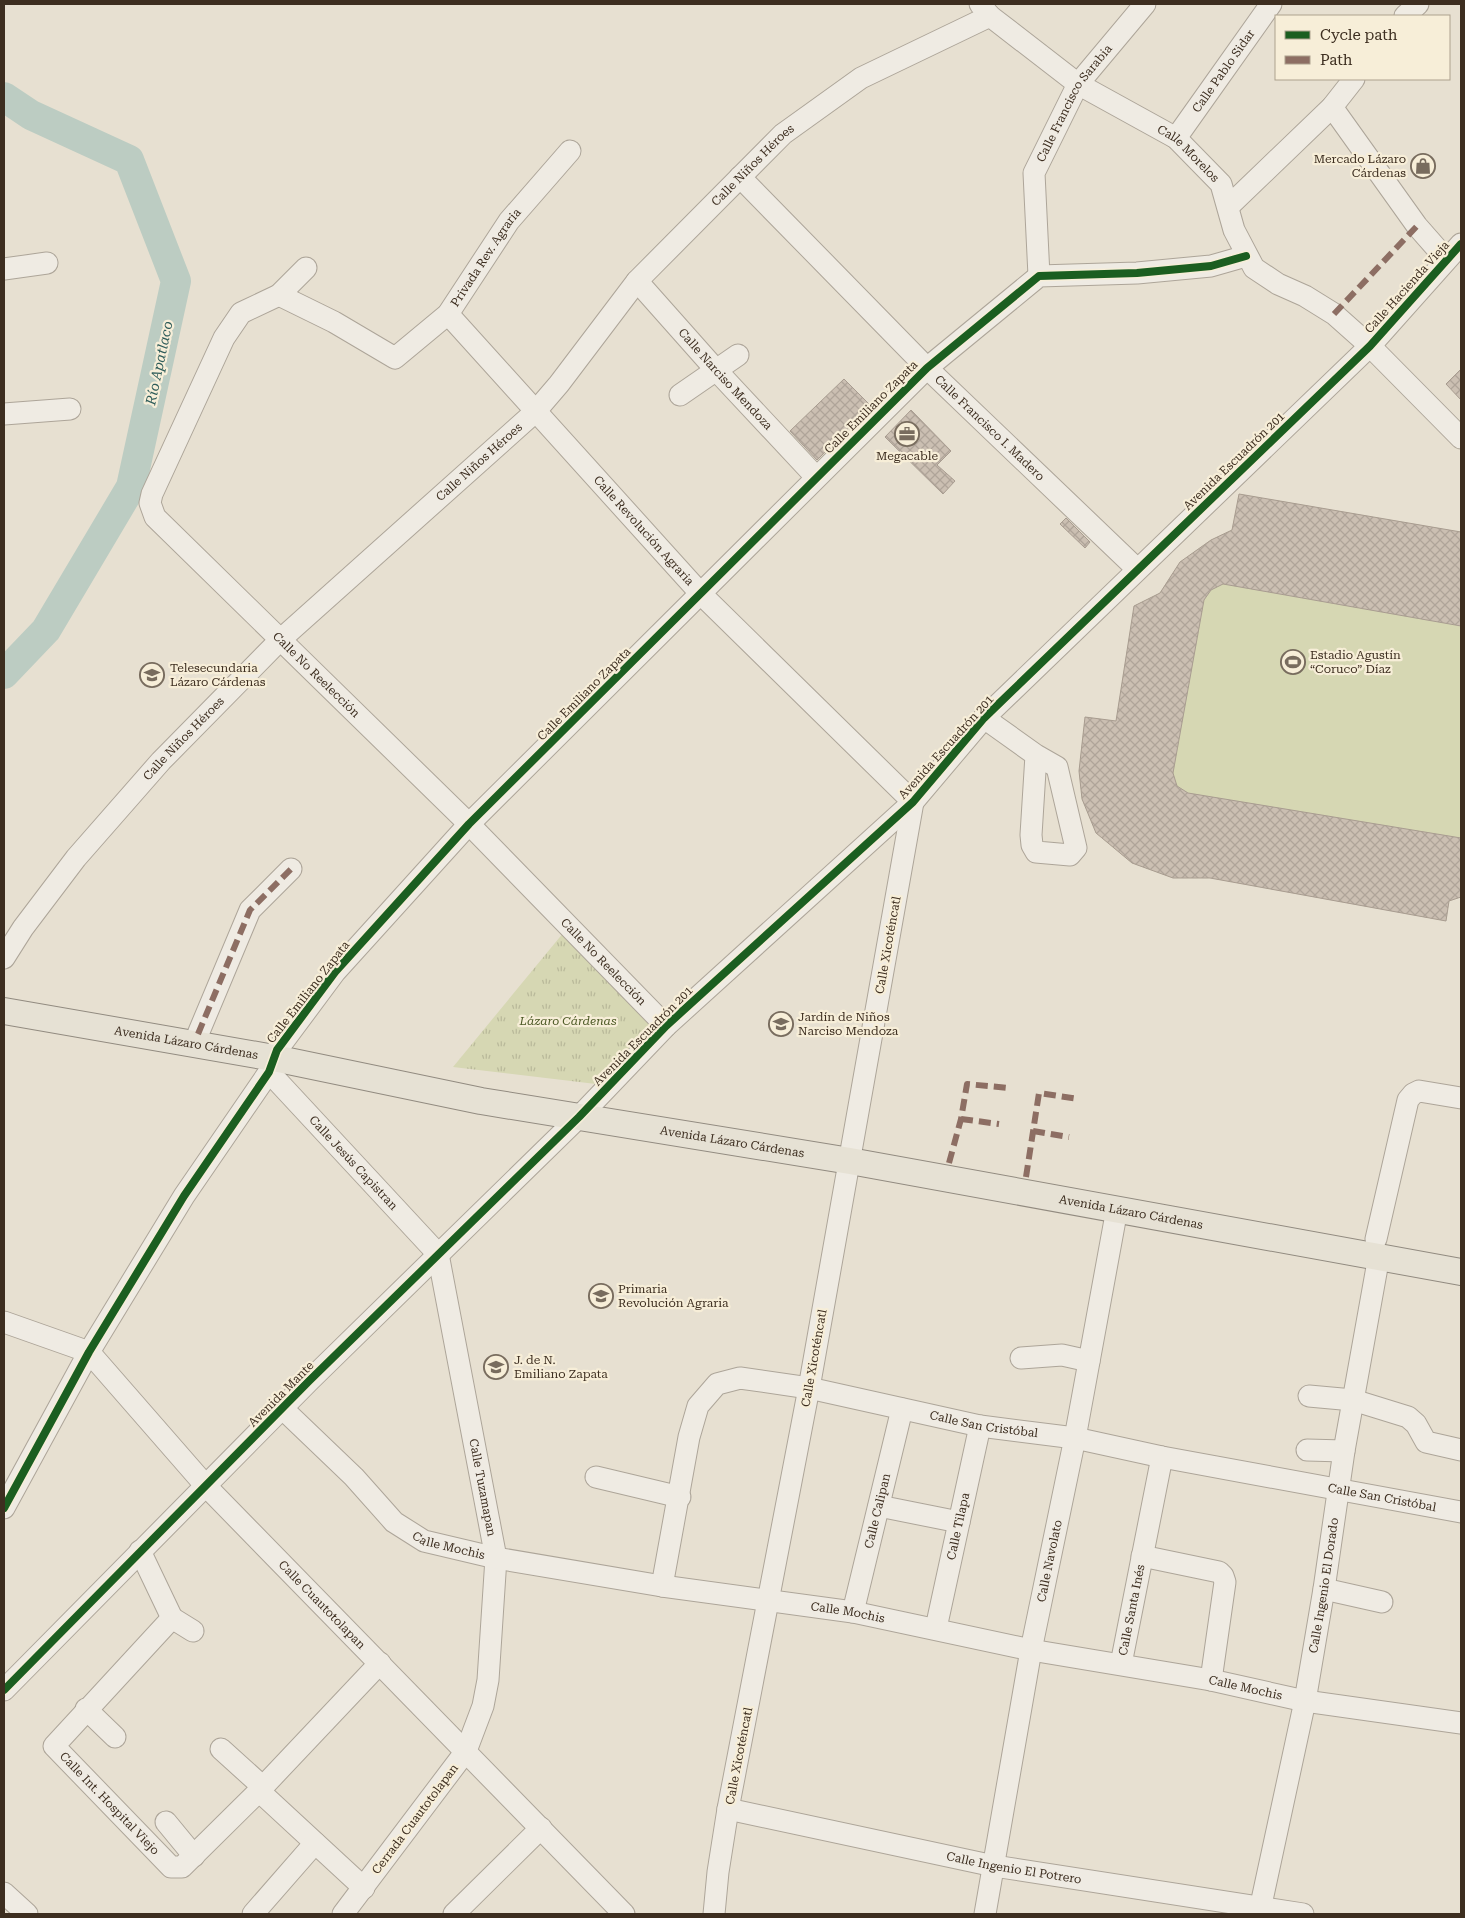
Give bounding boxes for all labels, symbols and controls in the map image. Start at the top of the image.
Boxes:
legend [1275,15,1450,80]
text: Cycle path [1320,26,1398,44]
street label: Calle Pablo Sidar [1189,27,1258,115]
street label: Calle Francisco Sarabia [1034,41,1115,164]
text: Path [1320,51,1353,69]
street label: Calle Niños Héroes [709,121,797,209]
street label: Calle Morelos [1155,122,1222,185]
place label: Mercado Lázaro Cárdenas [1314,152,1406,180]
shop icon: Mercado Lázaro Cárdenas [1410,153,1436,179]
street label: Privada Rev. Agraria [448,205,524,309]
street label: Calle Hacienda Vieja [1362,238,1452,336]
water label: Río Apatlaco [142,320,176,407]
street label: Calle Narciso Mendoza [675,326,776,433]
street label: Calle Emiliano Zapata [822,357,921,456]
street label: Calle Francisco I. Madero [932,372,1047,484]
street label: Avenida Escuadrón 201 [1181,409,1288,513]
street label: Calle Niños Héroes [433,420,525,504]
office icon: Megacable [894,421,920,447]
place label: Megacable [876,449,938,463]
street label: Calle Revolución Agraria [591,473,697,589]
street label: Calle No Reelección [270,629,363,721]
street label: Calle Emiliano Zapata [535,644,634,743]
place label: Estadio Agustín “Coruco” Díaz [1310,648,1401,676]
sports icon: Estadio Agustín “Coruco” Díaz [1280,649,1306,675]
place label: Telesecundaria Lázaro Cárdenas [170,661,266,689]
school or university icon: Telesecundaria Lázaro Cárdenas [139,662,165,688]
street label: Avenida Escuadrón 201 [896,692,997,802]
street label: Calle Niños Héroes [140,694,227,783]
street label: Calle Xicoténcatl [873,895,904,995]
street label: Calle No Reelección [558,915,649,1008]
street label: Calle Emiliano Zapata [264,938,353,1046]
street label: Avenida Escuadrón 201 [590,983,696,1089]
place label: Jardín de Niños Narciso Mendoza [798,1010,899,1038]
school or university icon: Jardín de Niños Narciso Mendoza [768,1011,794,1037]
park label: Lázaro Cárdenas [518,1014,617,1028]
street label: Avenida Lázaro Cárdenas [113,1023,260,1062]
street label: Calle Jesús Capistran [306,1113,401,1213]
street label: Avenida Lázaro Cárdenas [659,1123,806,1161]
street label: Avenida Lázaro Cárdenas [1058,1192,1204,1232]
place label: Primaria Revolución Agraria [618,1282,729,1310]
school or university icon: Primaria Revolución Agraria [588,1283,614,1309]
street label: Calle Xicoténcatl [799,1308,830,1408]
place label: J. de N. Emiliano Zapata [514,1353,608,1381]
school or university icon: J. de N. Emiliano Zapata [483,1354,509,1380]
street label: Avenida Mante [245,1358,317,1430]
street label: Calle San Cristóbal [928,1408,1039,1440]
street label: Calle Tuzamapan [466,1437,499,1538]
street label: Calle Calipan [862,1472,893,1550]
street label: Calle San Cristóbal [1327,1481,1438,1514]
street label: Calle Tilapa [944,1491,972,1561]
street label: Calle Ingenio El Dorado [1306,1517,1341,1654]
street label: Calle Navolato [1034,1518,1065,1603]
street label: Calle Mochis [410,1528,487,1562]
street label: Calle Cuautotolapan [276,1558,368,1652]
street label: Calle Santa Inés [1116,1563,1148,1657]
street label: Calle Mochis [810,1599,886,1626]
street label: Calle Mochis [1207,1673,1284,1703]
street label: Calle Xicoténcatl [723,1706,755,1806]
street label: Calle Int. Hospital Viejo [57,1749,162,1858]
street label: Cerrada Cuautotolapan [369,1761,461,1877]
street label: Calle Ingenio El Potrero [945,1849,1082,1886]

